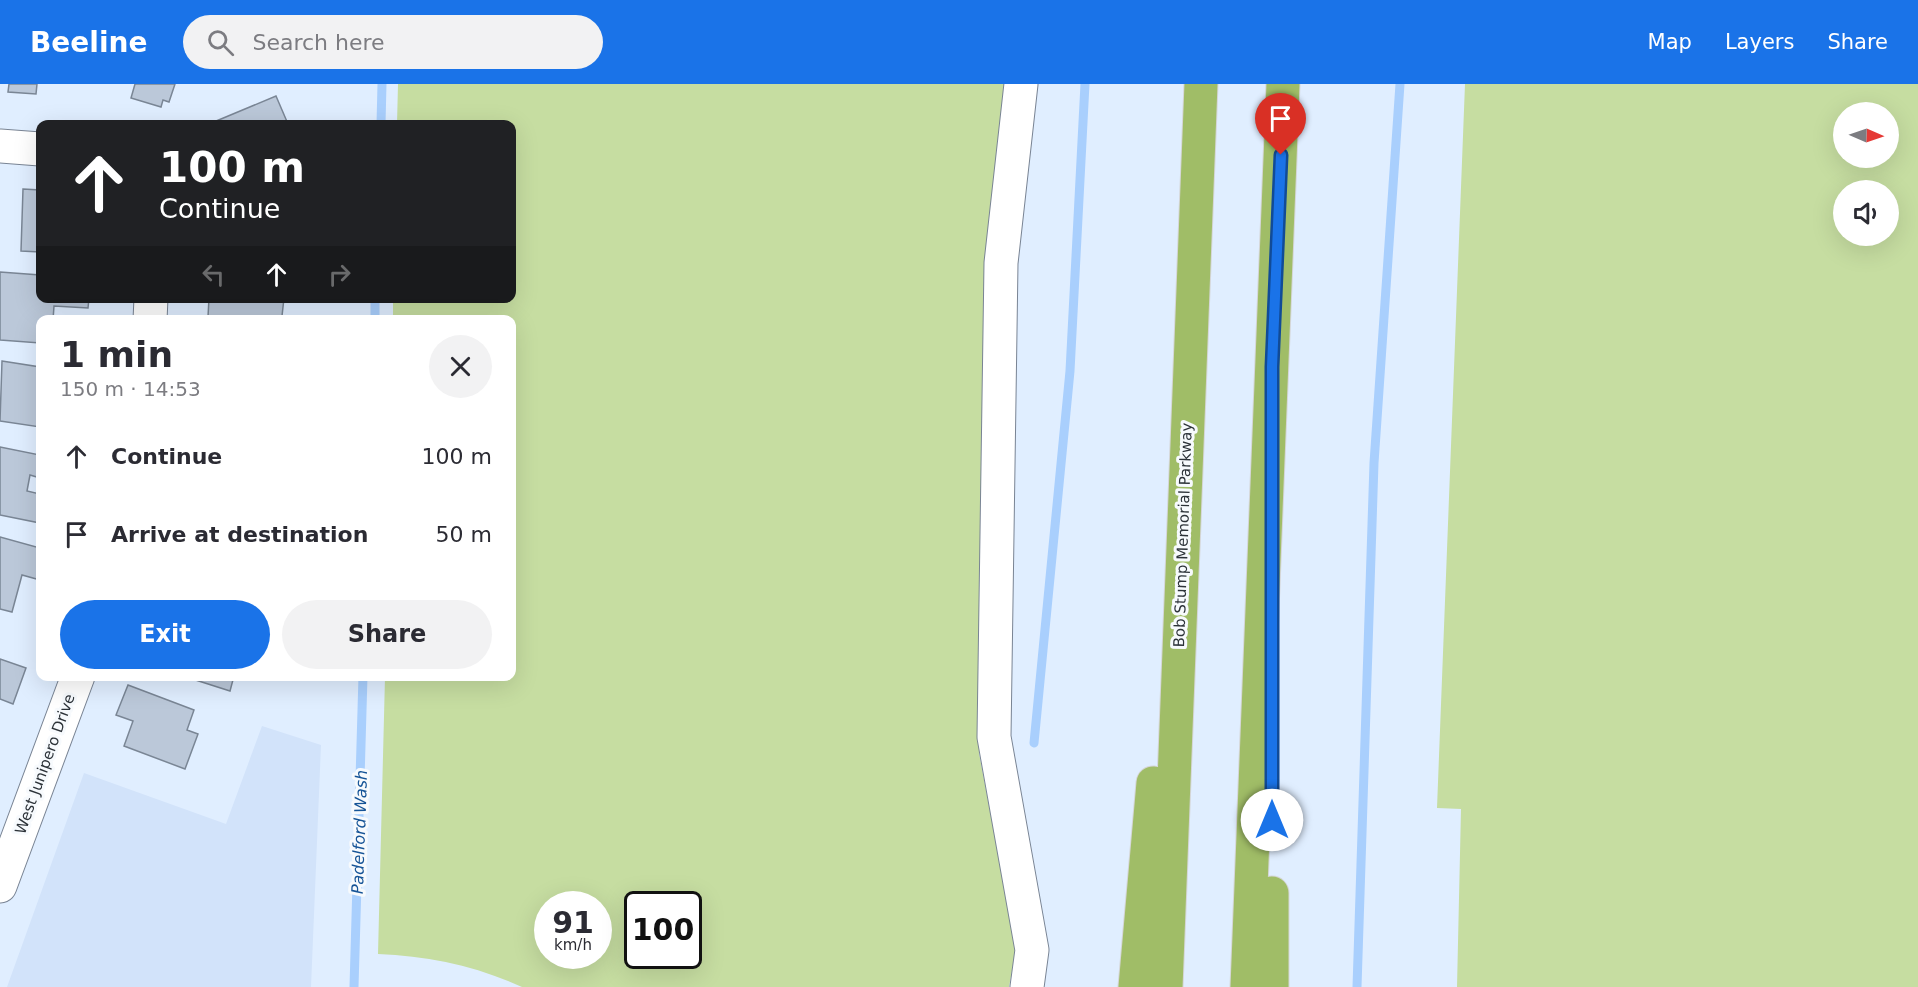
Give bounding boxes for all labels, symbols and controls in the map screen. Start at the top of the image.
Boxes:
search box [183,15,603,69]
text: Beeline [30,26,147,59]
icon: search [204,26,237,59]
text: Search here [252,30,385,55]
text: Map [1648,30,1692,54]
text: Layers [1725,30,1794,54]
text: Share [1827,30,1888,54]
pin [1255,93,1306,155]
icon: arrive [1264,102,1297,135]
north arrow [1833,102,1899,168]
map controls [1833,102,1899,246]
text: 100 m [159,143,305,192]
icon: ahead [60,144,138,222]
button: sound [1833,180,1899,246]
text: Continue [159,193,280,224]
icon: left [197,258,230,291]
icon: ahead [260,258,293,291]
icon: right [323,258,356,291]
text: 1 min [60,334,173,375]
button: close [429,335,492,398]
text: 150 m · 14:53 [60,377,201,401]
street label: Bob Stump Memorial Parkway [1170,422,1196,648]
icon: ahead [60,440,93,473]
text: Continue [111,444,222,469]
text: 100 m [422,444,492,469]
icon: arrive [60,518,93,551]
text: Arrive at destination [111,522,368,547]
text: 50 m [436,522,492,547]
button: Exit [60,600,270,669]
button: Share [282,600,492,669]
street label: West Junipero Drive [11,691,79,837]
water label: Padelford Wash [348,770,371,894]
position arrow [1240,788,1304,852]
speed limit sign: 100 [624,891,702,969]
text: 91 [552,905,594,940]
text: km/h [554,936,592,954]

